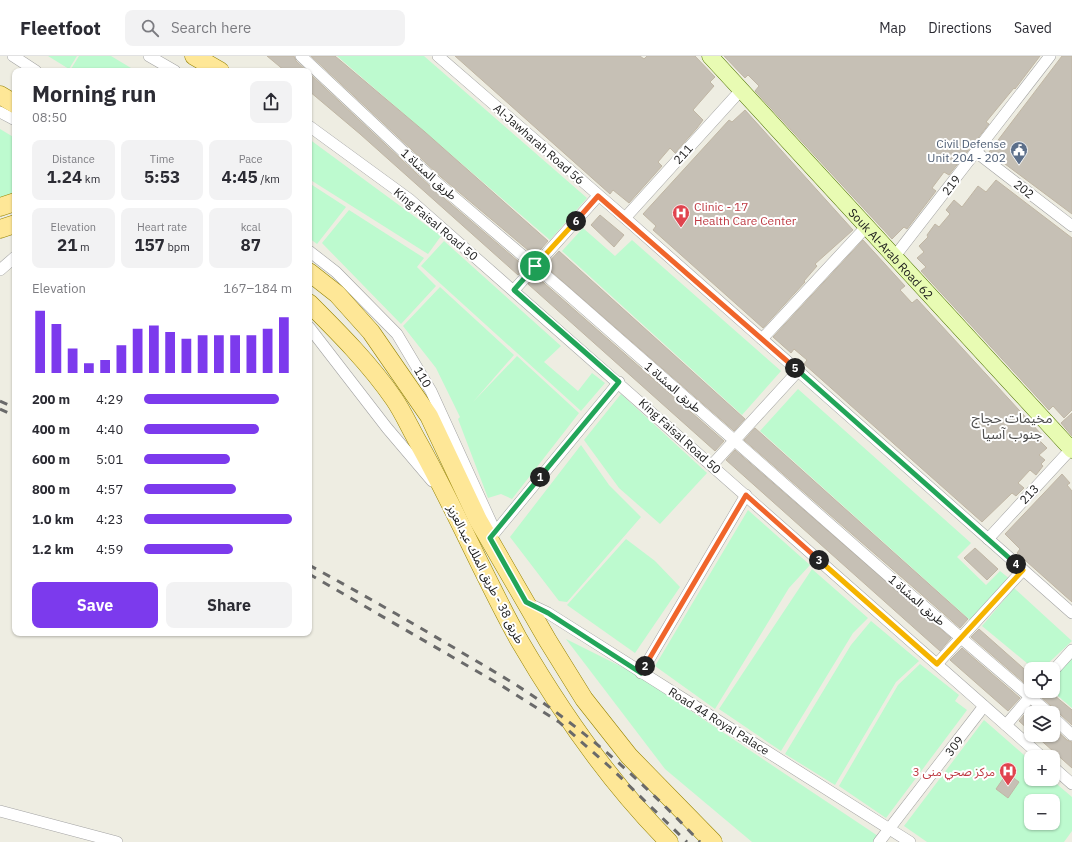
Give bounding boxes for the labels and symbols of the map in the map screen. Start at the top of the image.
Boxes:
street label: Al-Jawharah Road 56 [491,100,587,188]
place label: Civil Defense Unit 204 - 202 [927,136,1006,165]
public building icon: Civil Defense Unit 204 - 202 [1009,140,1029,165]
street label: 211 [670,141,696,167]
street label: طريق المشاة 1 [397,145,460,204]
street label: 219 [938,172,964,198]
street label: 202 [1011,176,1037,202]
street label: King Faisal Road 50 [391,184,481,264]
place label: Clinic - 17 Health Care Center [694,199,797,228]
hospital icon: Clinic - 17 Health Care Center [671,203,691,228]
street label: Souk Al-Arab Road 62 [846,205,937,302]
pin: 6 [566,211,586,231]
pin [518,249,552,283]
street label: طريق المشاة 1 [641,358,704,416]
pin: 5 [785,358,805,378]
street label: 110 [411,364,435,390]
street label: King Faisal Road 50 [636,395,724,477]
district label: مخيمات حجاج جنوب آسيا [971,409,1053,443]
pin: 1 [530,467,550,487]
street label: 213 [1016,481,1042,507]
street label: طريق 38 - طريق الملك عبدالعزيز [443,501,528,646]
pin: 3 [809,550,829,570]
pin: 4 [1006,554,1026,574]
street label: طريق المشاة 1 [885,571,948,629]
pin: 2 [635,656,655,676]
street label: Road 44 Royal Palace [666,684,772,758]
street label: 309 [941,733,967,759]
hospital icon: مركز صحي منى 3 [998,761,1018,786]
place label: مركز صحي منى 3 [912,764,995,781]

